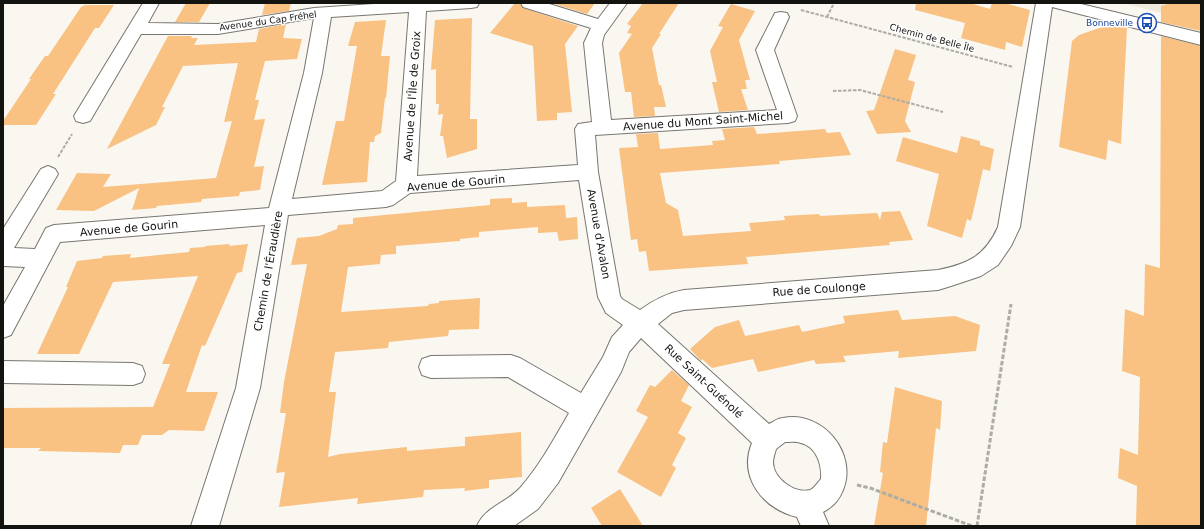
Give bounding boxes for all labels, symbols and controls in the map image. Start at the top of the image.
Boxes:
street label: Avenue du Cap Fréhel [219,9,317,33]
bus stop icon: Bonneville [1136,12,1158,34]
place label: Bonneville [1086,18,1133,28]
street label: Chemin de Belle Île [889,21,976,54]
street label: Avenue de l'Île de Groix [401,30,424,162]
street label: Avenue du Mont Saint-Michel [623,109,783,134]
street label: Avenue de Gourin [406,173,506,194]
street label: Avenue d'Avalon [584,188,613,280]
street label: Chemin de l'Éraudière [251,210,286,332]
street label: Avenue de Gourin [79,218,179,239]
street label: Rue de Coulonge [772,280,866,299]
street label: Rue Saint-Guénolé [662,342,746,421]

